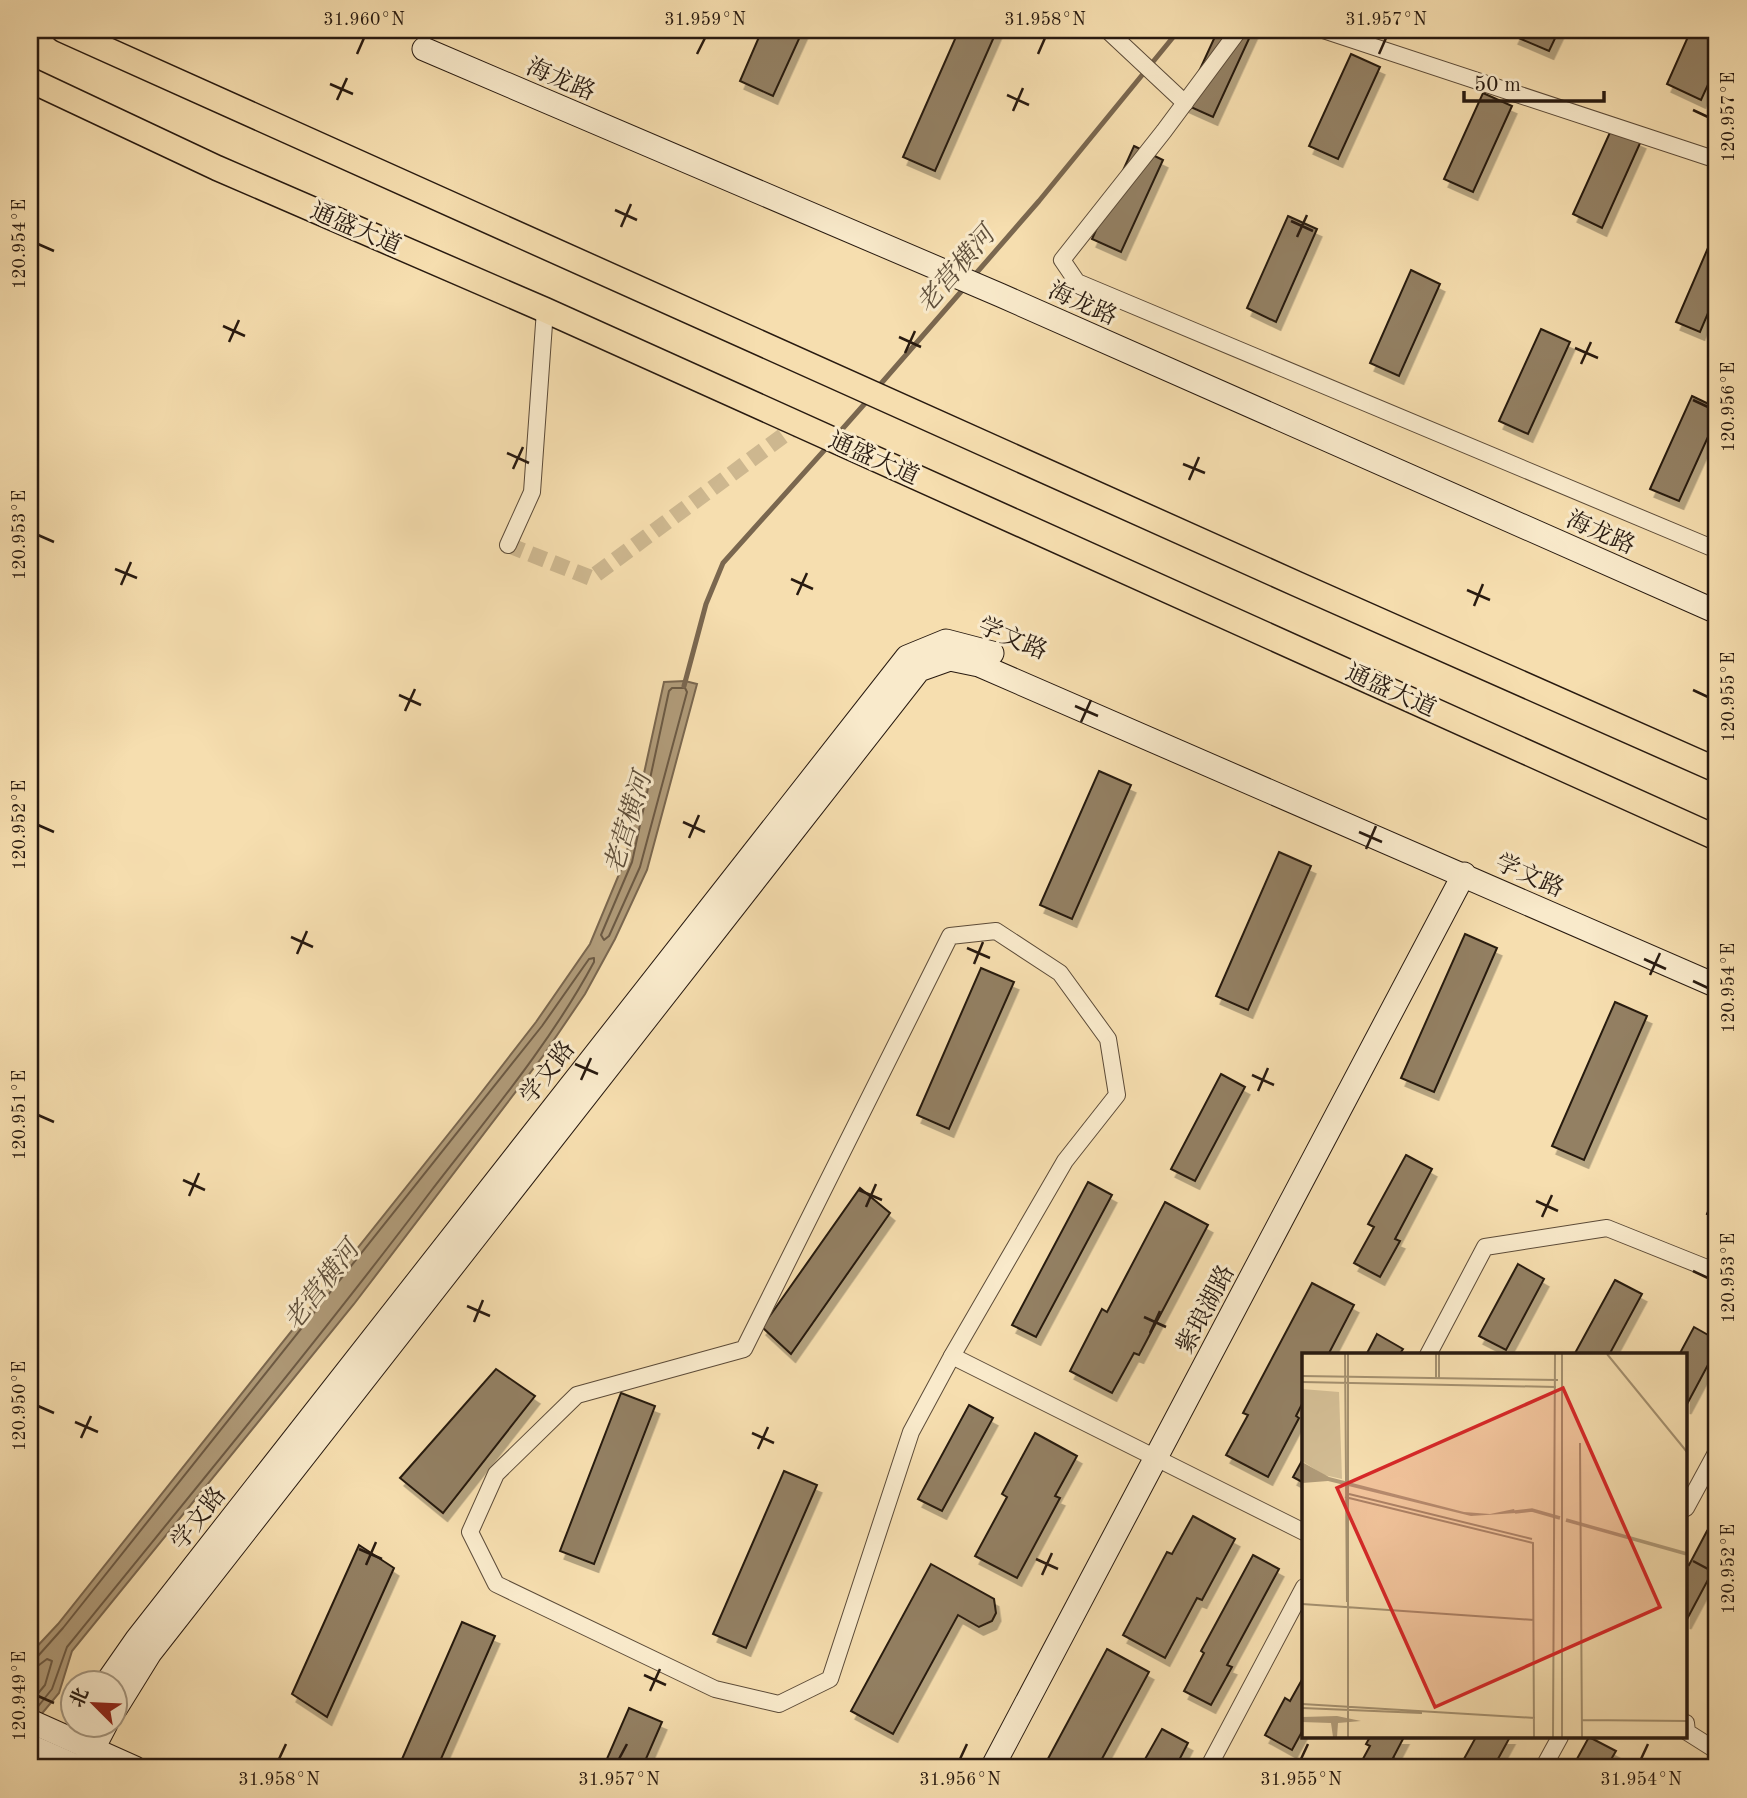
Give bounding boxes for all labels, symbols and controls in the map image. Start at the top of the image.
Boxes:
text: 31.960°N [323,11,405,29]
text: 31.959°N [664,11,746,29]
text: 31.958°N [1004,11,1086,29]
text: 31.957°N [1345,11,1427,29]
street label: 海龙路 [522,53,599,106]
scale bar [1464,60,1604,104]
text: 120.957°E [1720,72,1738,162]
text: 50 m [1474,75,1521,96]
street label: 通盛大道 [306,197,405,260]
text: 120.954°E [11,199,29,289]
water label: 老营横河 [911,218,1003,318]
street label: 海龙路 [1044,276,1121,330]
text: 120.956°E [1720,362,1738,452]
street label: 通盛大道 [824,427,923,490]
text: 120.953°E [11,490,29,580]
street label: 海龙路 [1562,505,1639,559]
street label: 学文路 [974,612,1051,665]
text: 120.955°E [1720,652,1738,742]
street label: 通盛大道 [1341,659,1440,722]
water label: 老营横河 [599,766,658,877]
text: 120.952°E [11,780,29,870]
street label: 学文路 [1491,848,1568,902]
text: 120.954°E [1720,943,1738,1033]
street label: 学文路 [515,1036,580,1109]
text: 120.951°E [11,1070,29,1160]
water label: 老营横河 [279,1233,367,1335]
text: 120.953°E [1720,1233,1738,1323]
street label: 紫琅湖路 [1171,1261,1240,1358]
inset map [1302,1353,1688,1738]
text: 120.950°E [11,1361,29,1451]
street label: 学文路 [166,1482,231,1555]
text: 120.952°E [1720,1524,1738,1614]
text: 120.949°E [11,1651,29,1741]
north arrow [60,1668,130,1738]
text: 北 [66,1685,93,1711]
text: 31.958°N [238,1771,320,1789]
text: 31.957°N [578,1771,660,1789]
text: 31.956°N [919,1771,1001,1789]
text: 31.955°N [1260,1771,1342,1789]
text: 31.954°N [1600,1771,1682,1789]

